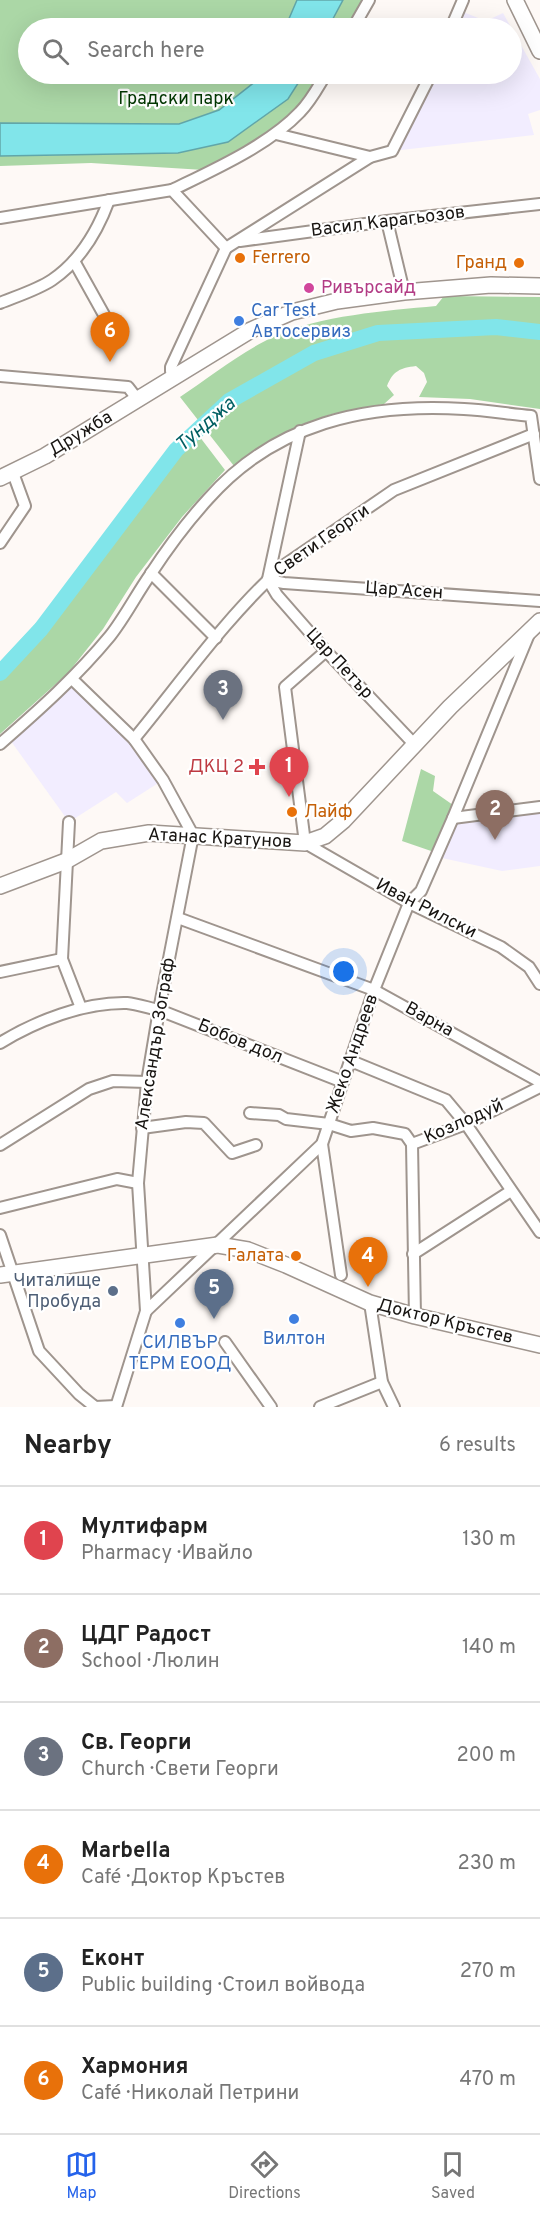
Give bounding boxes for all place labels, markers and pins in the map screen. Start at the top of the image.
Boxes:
place label: Ferrero [252,247,310,270]
marker: Ferrero [233,251,247,265]
place label: Гранд [456,252,507,275]
marker: Гранд [512,256,526,270]
place label: Ривърсайд [321,277,416,300]
marker: Ривърсайд [302,281,316,295]
place label: Car Test Автосервиз [251,300,351,344]
pin: 6 [90,312,130,362]
marker: Car Test Автосервиз [232,314,246,328]
pin: 3 [204,670,242,720]
pin: 1 [270,748,308,797]
place label: ДКЦ 2 [188,756,244,779]
marker: ДКЦ 2 [248,758,266,776]
pin: 2 [476,790,514,840]
place label: Лайф [304,801,353,824]
marker: Лайф [285,805,299,819]
pin: 4 [348,1238,388,1287]
place label: Галата [227,1245,284,1268]
marker: Галата [289,1249,303,1263]
place label: Читалище Пробуда [13,1270,101,1314]
pin: 5 [194,1270,234,1319]
marker: Читалище Пробуда [106,1284,120,1298]
marker: Вилтон [287,1312,301,1326]
marker: СИЛВЪР ТЕРМ ЕООД [173,1316,187,1330]
place label: Вилтон [263,1328,325,1351]
place label: СИЛВЪР ТЕРМ ЕООД [128,1332,232,1376]

